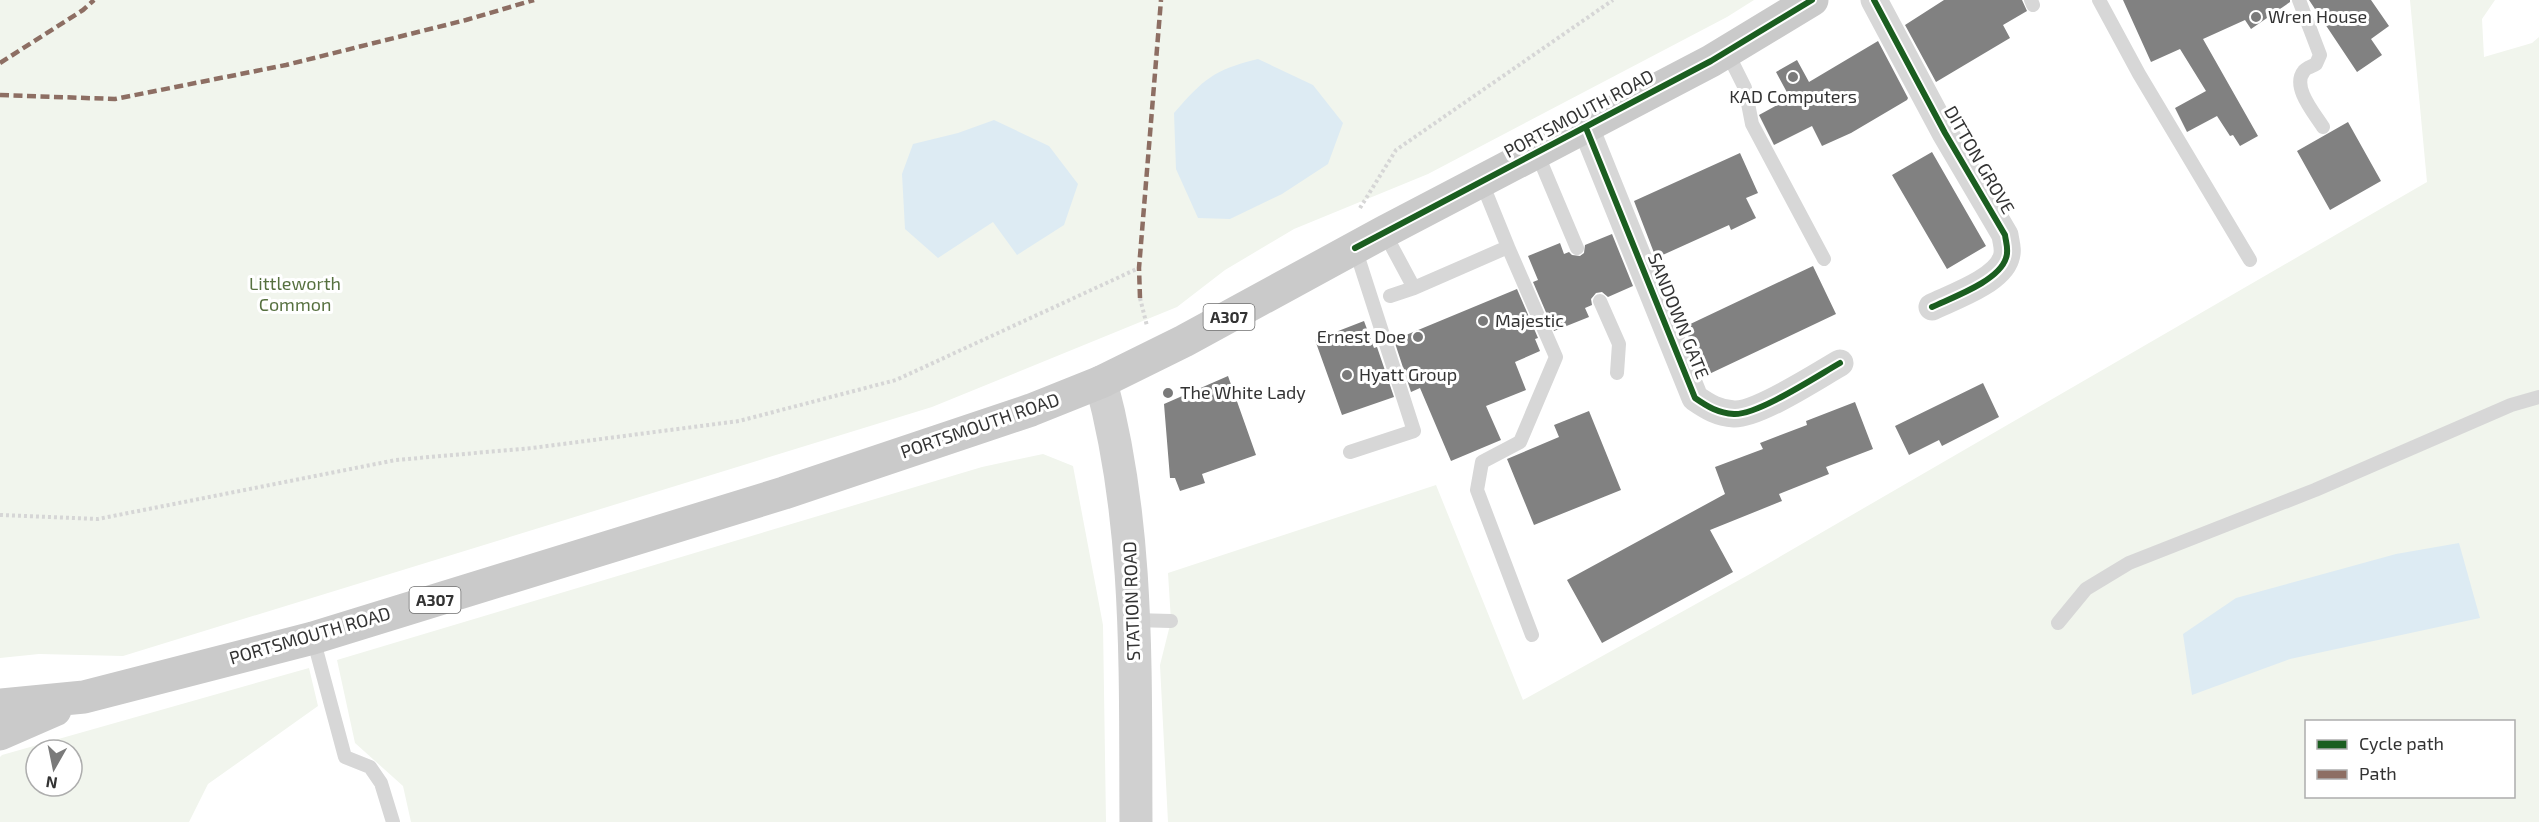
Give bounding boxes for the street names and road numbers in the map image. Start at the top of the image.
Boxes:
street label: PORTSMOUTH ROAD [1500,64,1657,162]
street label: DITTON GROVE [1940,101,2020,218]
street label: SANDOWN GATE [1644,250,1714,382]
road number: A307 [1204,304,1254,330]
street label: PORTSMOUTH ROAD [897,388,1062,463]
street label: STATION ROAD [1118,541,1144,661]
road number: A307 [410,587,460,613]
street label: PORTSMOUTH ROAD [227,601,393,669]

